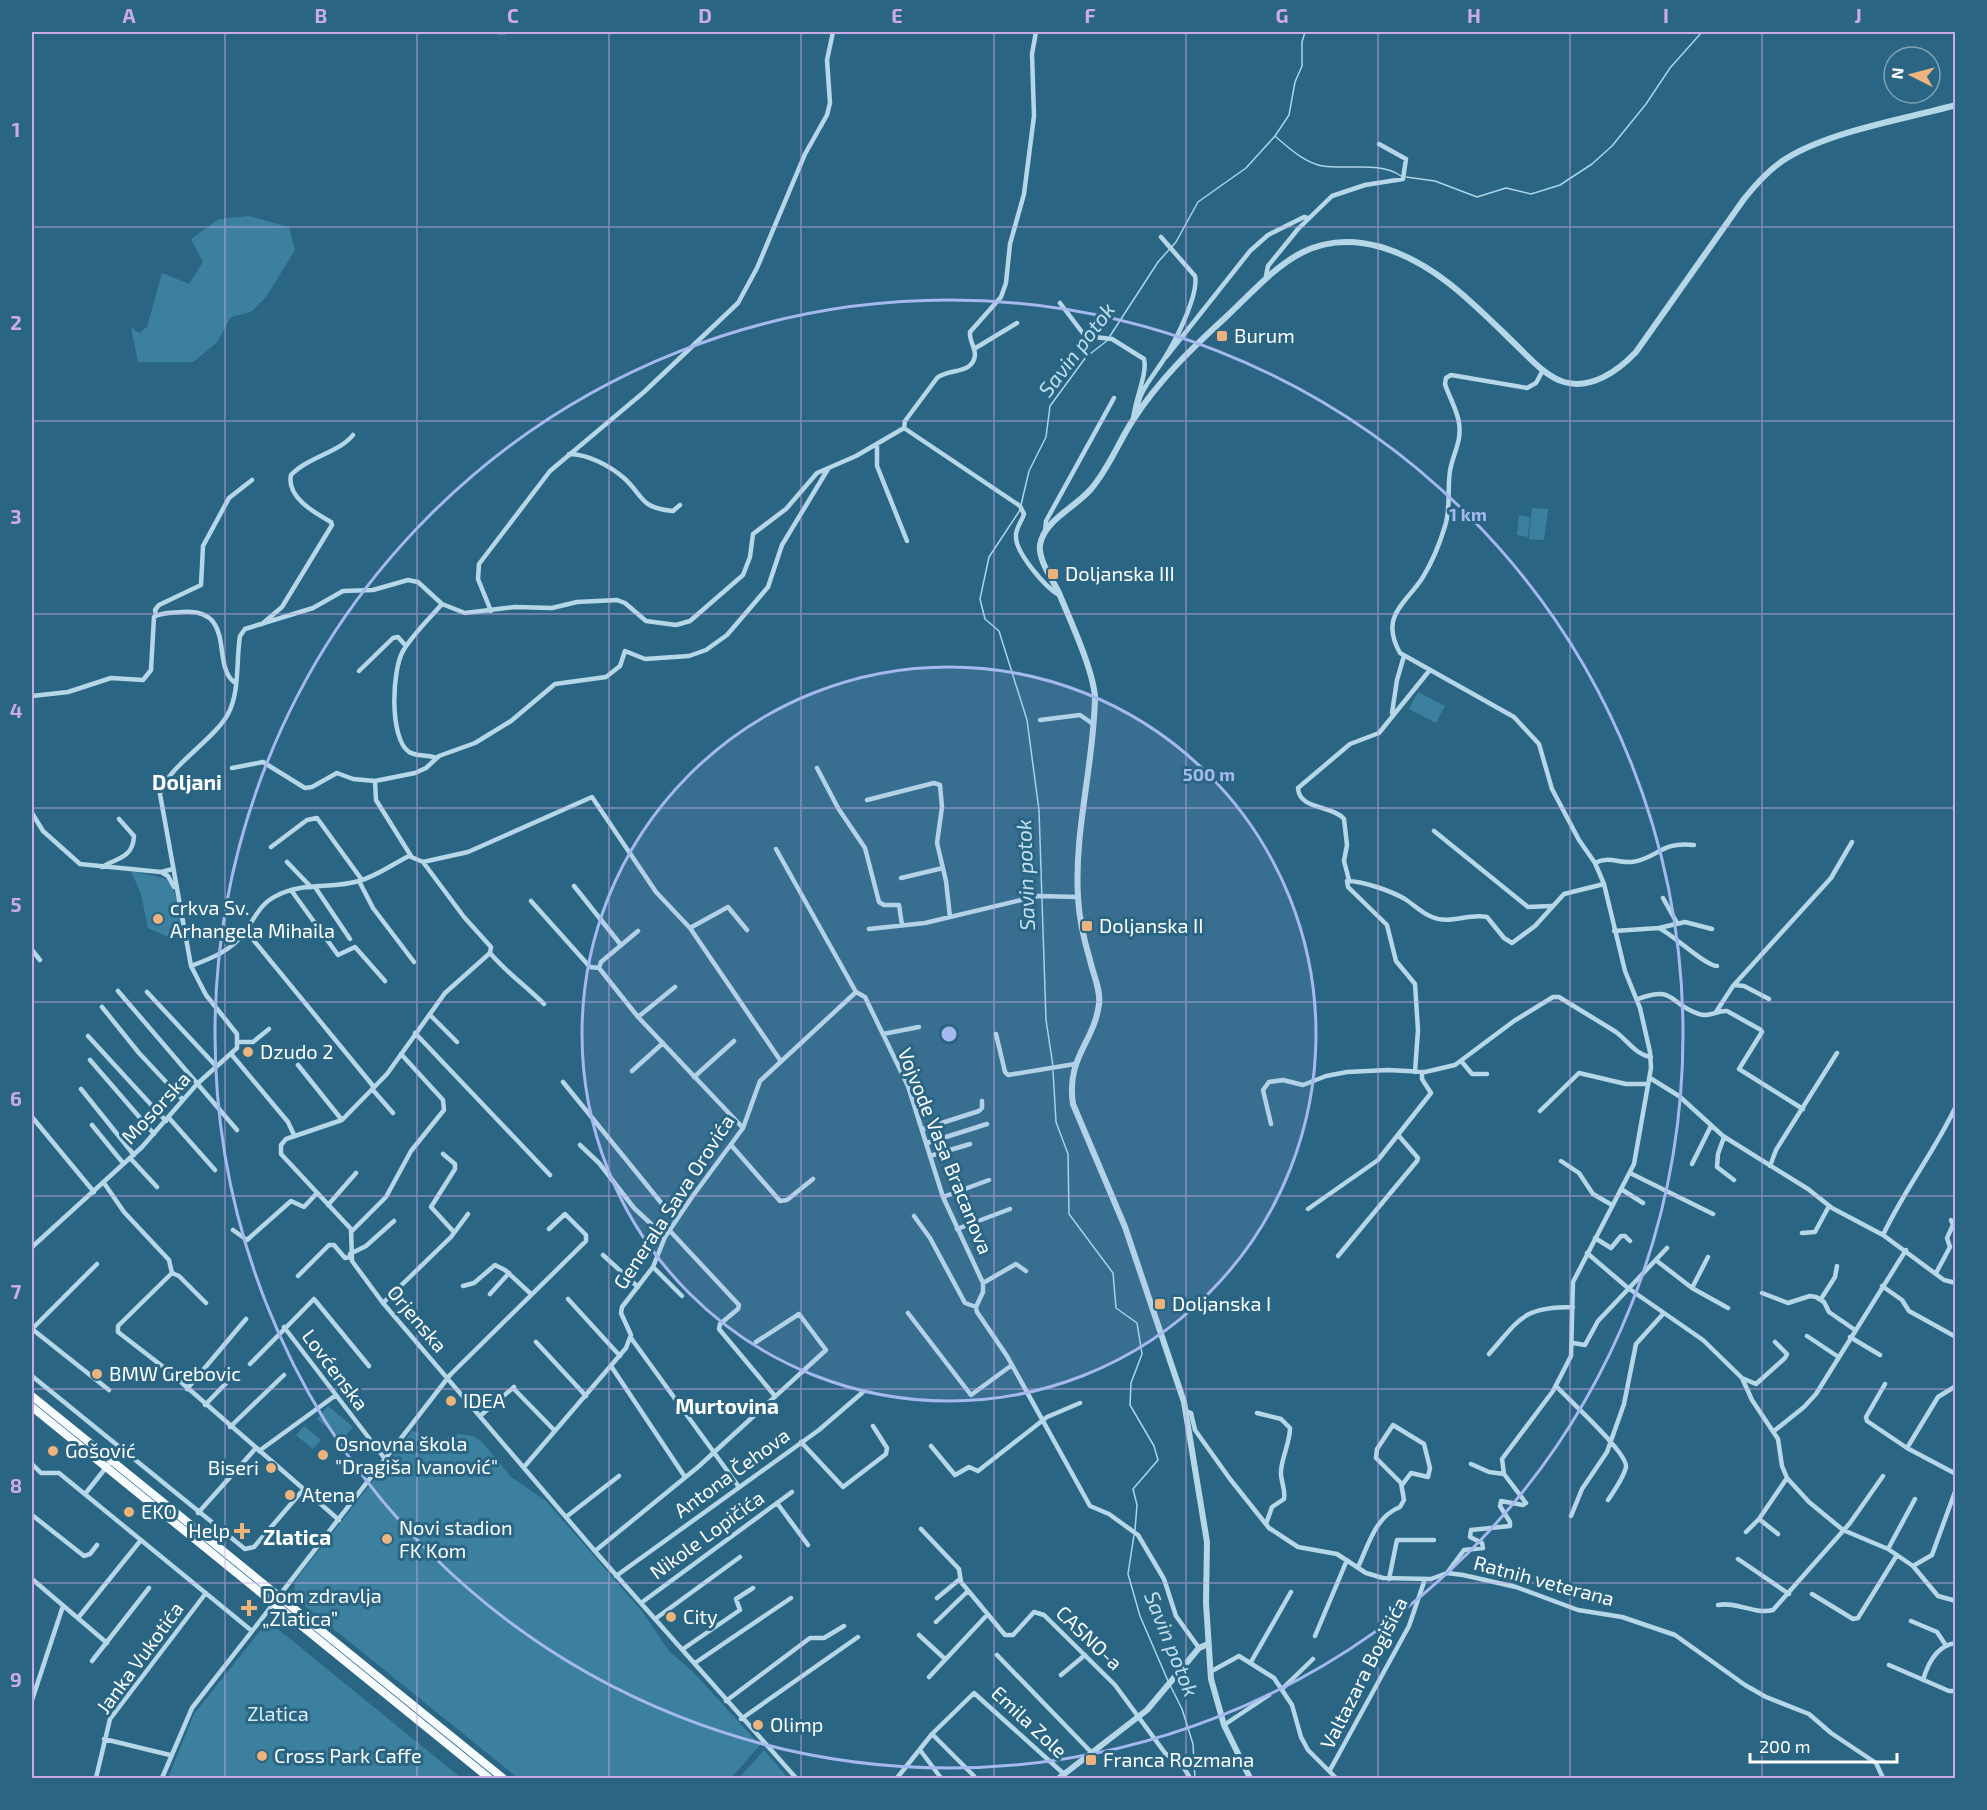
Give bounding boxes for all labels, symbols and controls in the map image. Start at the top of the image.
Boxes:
text: A [122,3,136,27]
text: B [315,3,327,27]
text: C [507,3,519,27]
text: D [698,3,712,27]
text: E [891,3,903,27]
text: F [1084,3,1096,27]
text: G [1276,3,1288,27]
text: H [1467,3,1481,27]
text: I [1663,3,1669,27]
text: J [1854,3,1862,27]
north arrow [1882,45,1942,105]
text: N [1887,67,1907,80]
text: 1 [12,117,20,141]
water label: Savin potok [1032,297,1119,401]
text: 2 [10,310,22,334]
place label: Burum [1234,323,1295,347]
marker: Burum [1215,329,1229,343]
text: 1 km [1449,503,1487,525]
text: 3 [10,504,22,528]
place label: Doljanska III [1065,561,1175,585]
marker: Doljanska III [1046,567,1060,581]
text: 4 [10,698,23,722]
text: 500 m [1183,763,1235,785]
district label: Doljani [152,769,222,794]
water label: Savin potok [1010,819,1039,931]
text: 5 [10,892,22,916]
place label: crkva Sv. Arhangela Mihaila [170,895,335,942]
marker: crkva Sv. Arhangela Mihaila [151,912,165,926]
place label: Doljanska II [1099,913,1203,937]
marker: Doljanska II [1080,919,1094,933]
centre of rings [939,1024,959,1044]
place label: Dzudo 2 [260,1039,333,1063]
street label: Vojvode Vasa Bracanova [894,1044,998,1257]
marker: Dzudo 2 [241,1045,255,1059]
street label: Mosorska [116,1066,195,1148]
text: 6 [10,1086,22,1110]
street label: Generala Sava Orovića [608,1110,738,1293]
text: 7 [11,1279,22,1303]
street label: Orjenska [383,1280,453,1357]
place label: Doljanska I [1172,1291,1271,1315]
marker: Doljanska I [1153,1297,1167,1311]
street label: Lovćenska [298,1324,374,1415]
place label: BMW Grebovic [109,1361,241,1385]
marker: BMW Grebovic [90,1367,104,1381]
place label: IDEA [463,1388,506,1412]
district label: Murtovina [675,1393,779,1418]
marker: IDEA [444,1394,458,1408]
street label: Antona Čehova [669,1422,794,1522]
place label: Osnovna škola "Dragiša Ivanović" [335,1431,498,1478]
place label: Gošović [65,1438,136,1462]
marker: Gošović [46,1444,60,1458]
marker: Osnovna škola "Dragiša Ivanović" [316,1448,330,1462]
place label: Biseri [208,1455,259,1479]
marker: Biseri [264,1461,278,1475]
text: 8 [10,1473,22,1497]
place label: Atena [302,1482,355,1506]
street label: Nikole Lopičića [645,1485,768,1584]
marker: Atena [283,1488,297,1502]
place label: EKO [141,1499,177,1523]
marker: EKO [122,1505,136,1519]
place label: Novi stadion FK Kom [399,1515,513,1562]
place label: Help [188,1518,230,1542]
marker: Help [235,1524,249,1538]
district label: Zlatica [263,1524,331,1549]
marker: Novi stadion FK Kom [380,1532,394,1546]
street label: Ratnih veterana [1471,1550,1617,1610]
place label: Dom zdravlja „Zlatica” [262,1583,382,1630]
water label: Savin potok [1140,1587,1205,1700]
street label: Valtazara Bogišića [1314,1593,1412,1753]
street label: Janka Vukotića [91,1597,188,1718]
marker: Dom zdravlja „Zlatica” [240,1599,258,1617]
street label: CASNO-a [1052,1600,1128,1675]
place label: City [683,1604,718,1628]
marker: City [664,1610,678,1624]
text: 9 [10,1667,22,1691]
street label: Emila Zole [987,1680,1072,1762]
park label: Zlatica [247,1701,309,1725]
place label: Olimp [770,1712,823,1736]
marker: Olimp [751,1718,765,1732]
scale bar [1750,1726,1897,1764]
text: 200 m [1759,1735,1811,1757]
place label: Cross Park Caffe [274,1743,422,1767]
place label: Franca Rozmana [1103,1747,1254,1771]
marker: Cross Park Caffe [255,1749,269,1763]
marker: Franca Rozmana [1084,1753,1098,1767]

